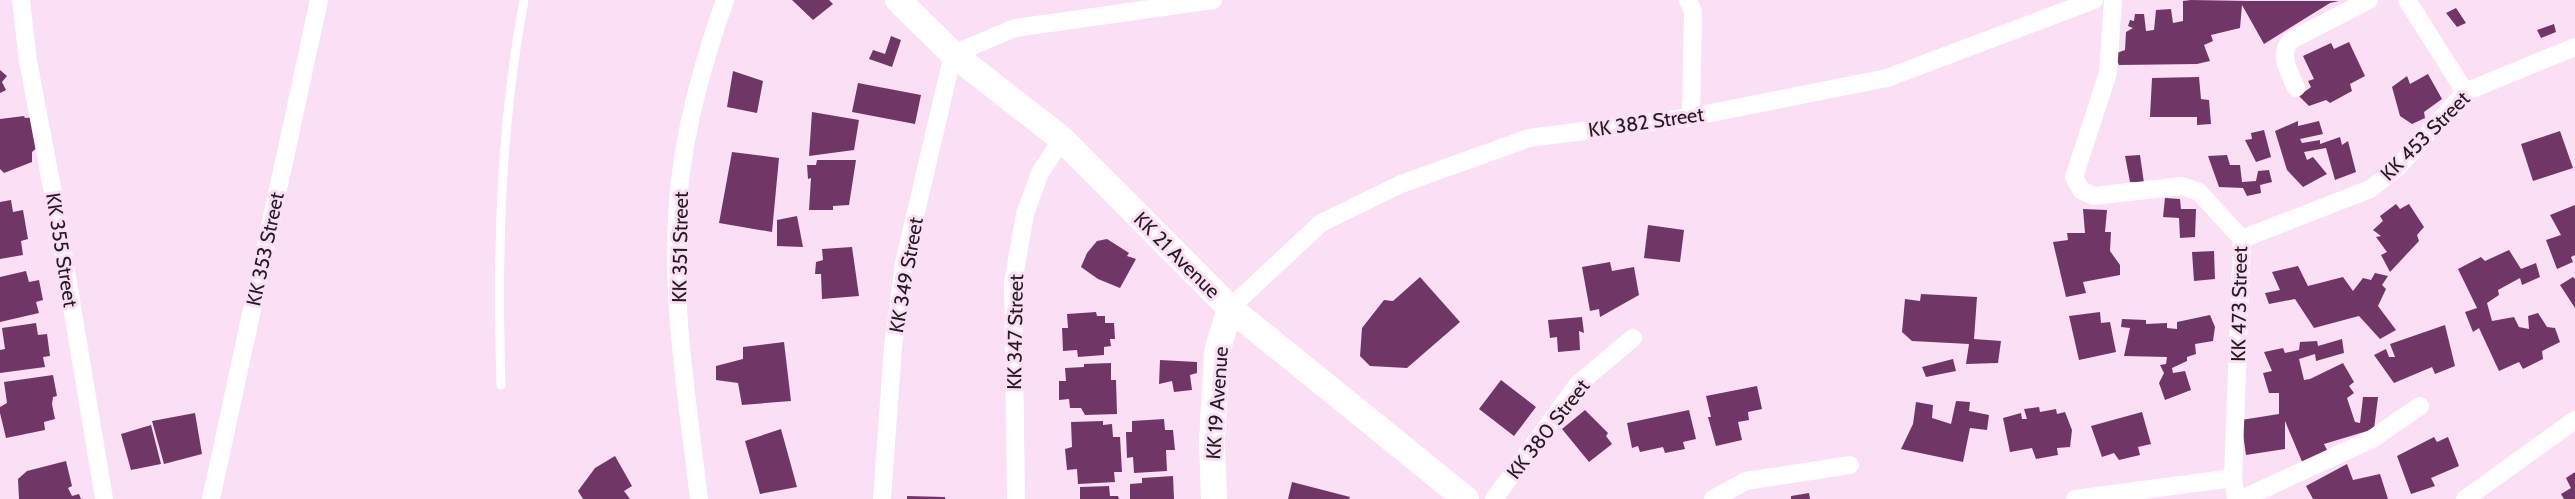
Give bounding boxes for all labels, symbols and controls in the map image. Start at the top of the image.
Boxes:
street label: KK 453 Street [2375,86,2475,186]
street label: KK 382 Street [1587,102,1706,142]
street label: KK 353 Street [241,190,289,308]
street label: KK 355 Street [41,191,83,309]
street label: KK 351 Street [667,191,693,303]
street label: KK 21 Avenue [1129,207,1225,303]
street label: KK 349 Street [884,215,928,335]
street label: KK 473 Street [2226,246,2252,362]
street label: KK 347 Street [1002,274,1028,390]
street label: KK 19 Avenue [1201,346,1233,460]
street label: KK 380 Street [1502,374,1595,484]

